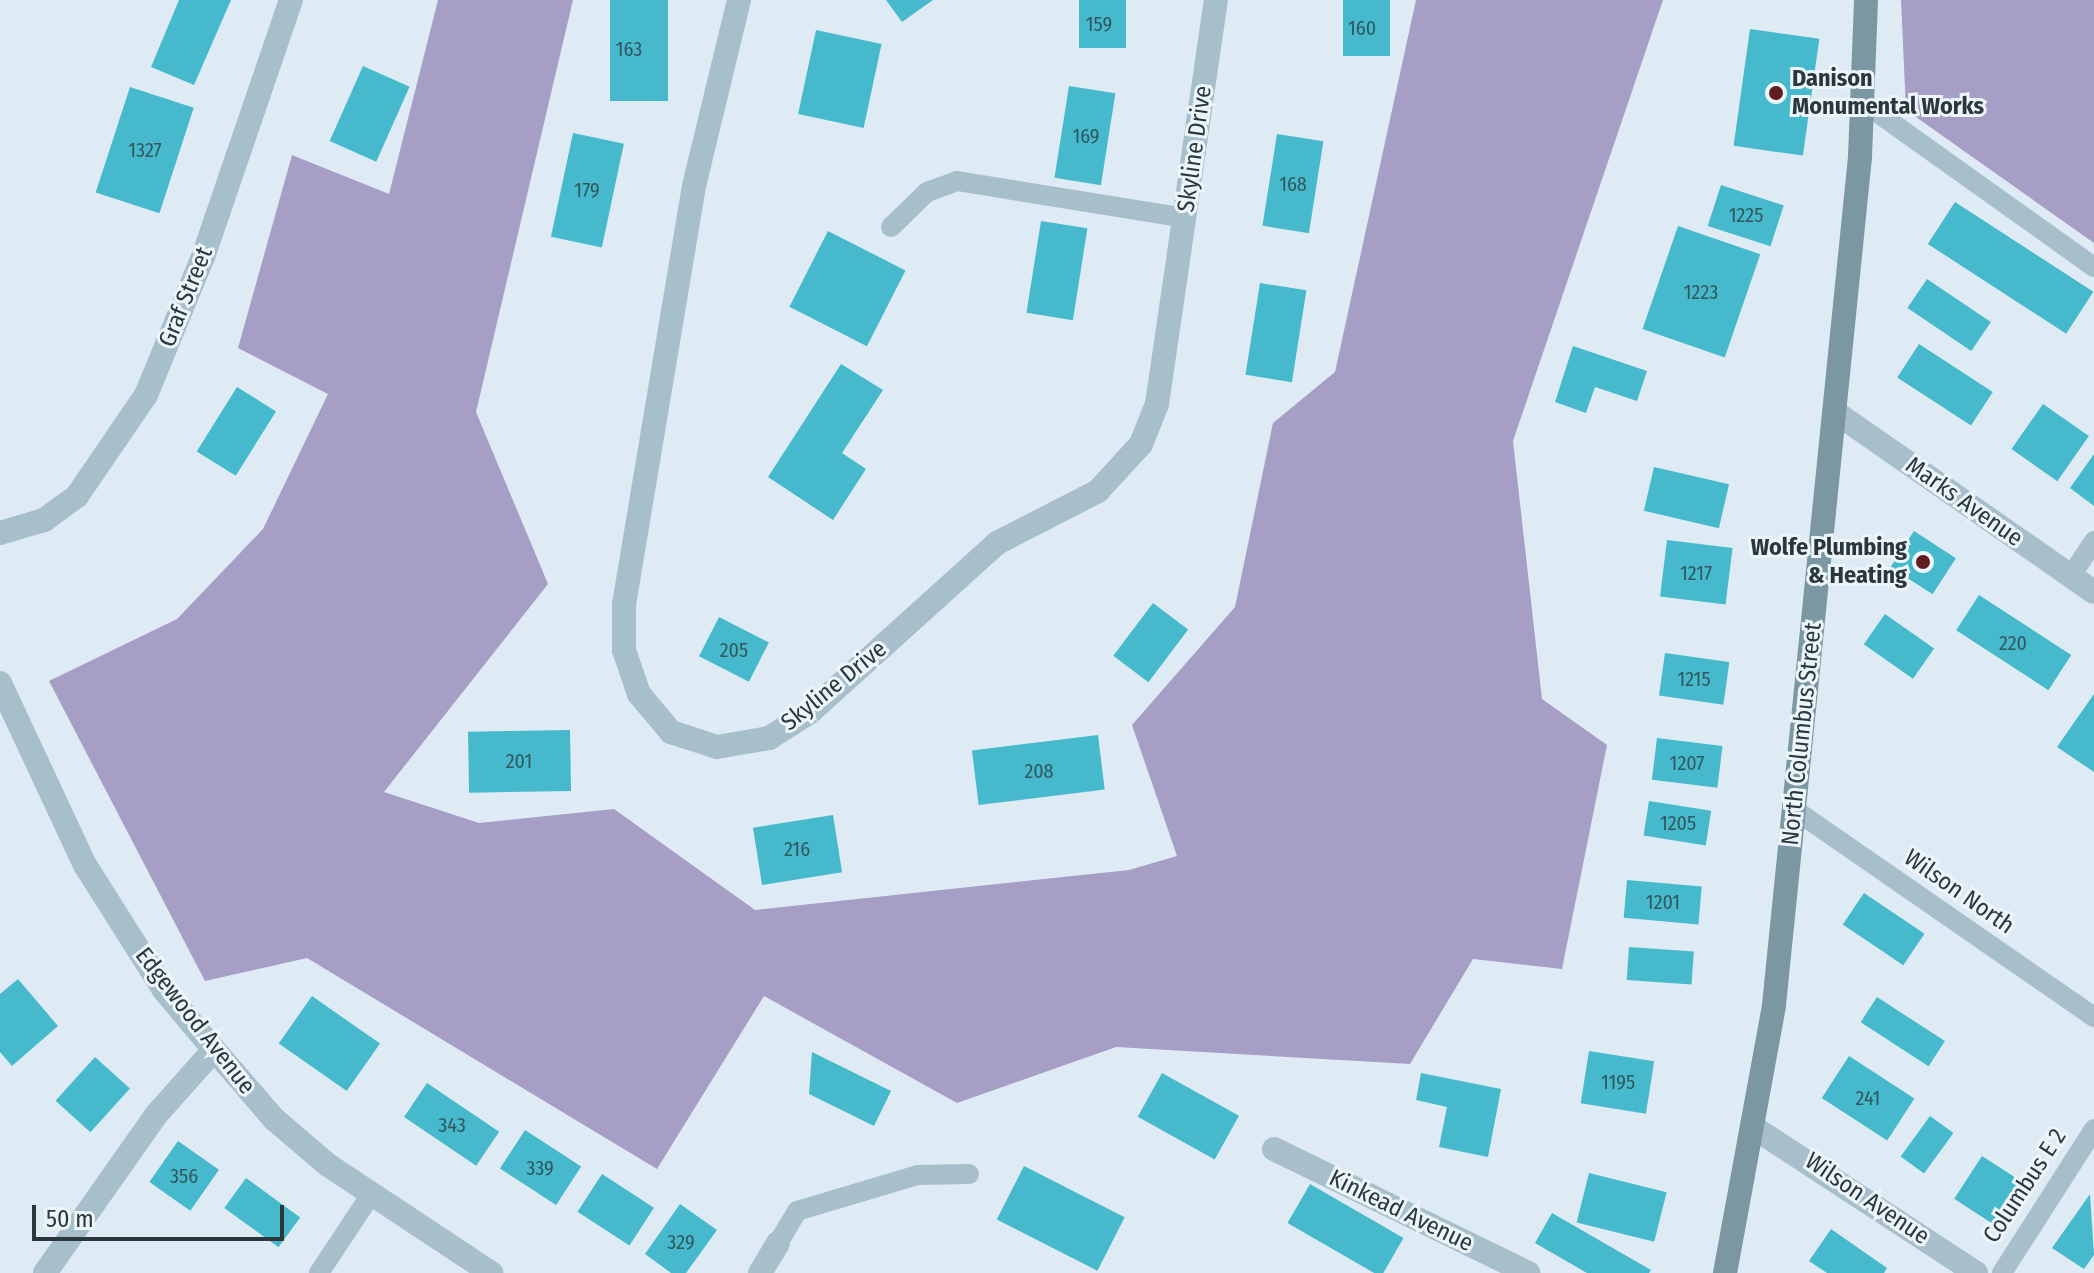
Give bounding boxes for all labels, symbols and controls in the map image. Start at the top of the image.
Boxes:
house number: 159 [1086,12,1112,36]
house number: 160 [1348,16,1376,40]
house number: 163 [616,37,642,61]
place label: Danison Monumental Works [1792,65,1984,121]
street label: Skyline Drive [1172,84,1218,214]
marker: Danison Monumental Works [1767,84,1785,102]
house number: 169 [1072,124,1100,148]
house number: 1327 [128,138,162,162]
house number: 168 [1279,172,1307,196]
house number: 179 [574,178,600,202]
house number: 1225 [1729,203,1763,227]
street label: Graf Street [153,243,219,351]
house number: 1223 [1684,280,1718,304]
street label: Marks Avenue [1900,451,2028,553]
place label: Wolfe Plumbing & Heating [1751,534,1907,590]
marker: Wolfe Plumbing & Heating [1914,553,1932,571]
house number: 1217 [1680,561,1712,585]
street label: North Columbus Street [1776,621,1828,847]
house number: 220 [1999,631,2027,655]
street label: Skyline Drive [776,635,892,737]
house number: 205 [720,638,748,662]
house number: 1215 [1677,667,1711,691]
house number: 201 [506,749,532,773]
house number: 1207 [1670,751,1704,775]
house number: 208 [1024,759,1054,783]
house number: 1205 [1660,811,1696,835]
house number: 216 [784,837,810,861]
street label: Wilson North [1898,844,2020,940]
house number: 1201 [1646,890,1680,914]
street label: Edgewood Avenue [129,942,261,1100]
house number: 1195 [1601,1070,1635,1094]
house number: 241 [1856,1086,1880,1110]
house number: 343 [438,1113,466,1137]
street label: Columbus E 2 [1977,1123,2073,1249]
street label: Wilson Avenue [1799,1147,1935,1251]
house number: 339 [526,1156,554,1180]
house number: 356 [170,1164,198,1188]
street label: Kinkead Avenue [1324,1164,1478,1258]
scale bar [36,1189,288,1239]
text: 50 m [46,1205,94,1233]
house number: 329 [667,1230,695,1254]

